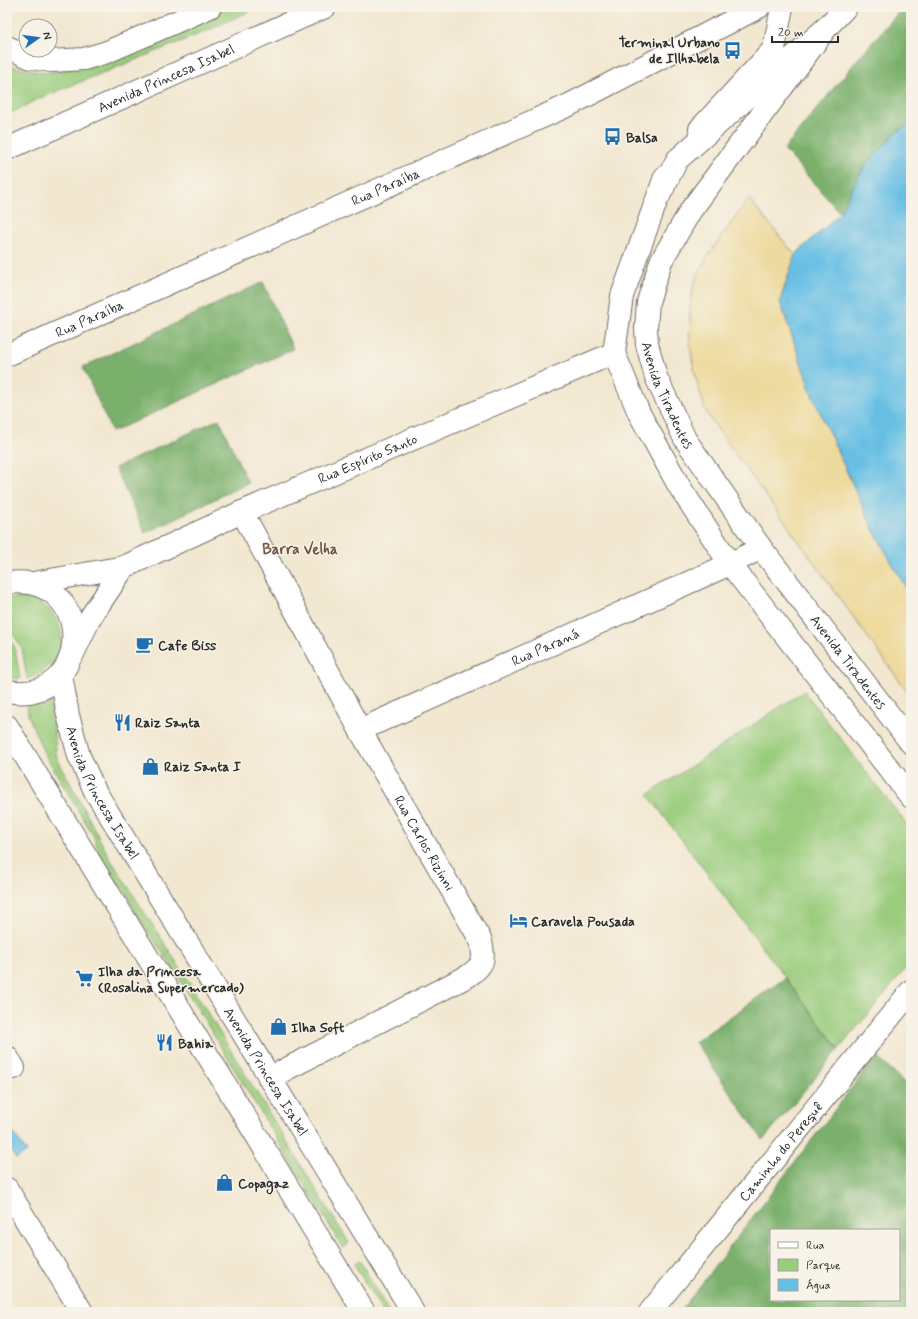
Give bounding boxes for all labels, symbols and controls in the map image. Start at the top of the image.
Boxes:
north arrow [18,18,58,58]
scale bar [772,18,838,44]
text: 20 m [778,25,804,41]
text: N [39,31,54,41]
place label: Terminal Urbano de Illhabela [619,34,721,68]
bus stop icon: Terminal Urbano de Illhabela [723,40,743,60]
street label: Avenida Princesa Isabel [95,41,237,117]
bus stop icon: Balsa [603,127,623,147]
place label: Balsa [626,129,658,147]
street label: Rua Paraíba [349,165,423,211]
street label: Rua Paraíba [53,296,127,342]
street label: Avenida Tiradentes [637,340,697,453]
street label: Rua Espírito Santo [316,430,420,488]
district label: Barra Velha [262,540,338,560]
street label: Avenida Tiradentes [806,611,890,714]
street label: Rua Paraná [509,625,582,671]
cafe icon: Cafe Biss [135,635,155,655]
place label: Cafe Biss [158,637,217,655]
restaurant icon: Raiz Santa [112,712,132,732]
place label: Raiz Santa [135,714,200,732]
street label: Avenida Princesa Isabel [61,724,143,863]
shop icon: Raiz Santa I [141,756,161,776]
place label: Raiz Santa I [164,758,242,776]
street label: Rua Carlos Rizinni [389,792,458,894]
hotel icon: Caravela Pousada [508,911,528,931]
place label: Caravela Pousada [531,913,635,931]
place label: Ilha da Princesa (Rosalina Supermercado) [98,963,244,997]
supermarket icon: Ilha da Princesa (Rosalina Supermercado) [75,969,95,989]
street label: Avenida Princesa Isabel [219,1004,311,1140]
shop icon: Ilha Soft [268,1017,288,1037]
place label: Ilha Soft [291,1019,345,1037]
restaurant icon: Bahia [155,1033,175,1053]
place label: Bahia [178,1035,214,1053]
street label: Caminho do Perequê [735,1098,827,1206]
shop icon: Copagaz [215,1173,235,1193]
place label: Copagaz [238,1175,289,1195]
legend [770,1229,900,1301]
text: Rua [806,1238,824,1254]
text: Parque [806,1258,841,1274]
text: Água [806,1278,830,1294]

